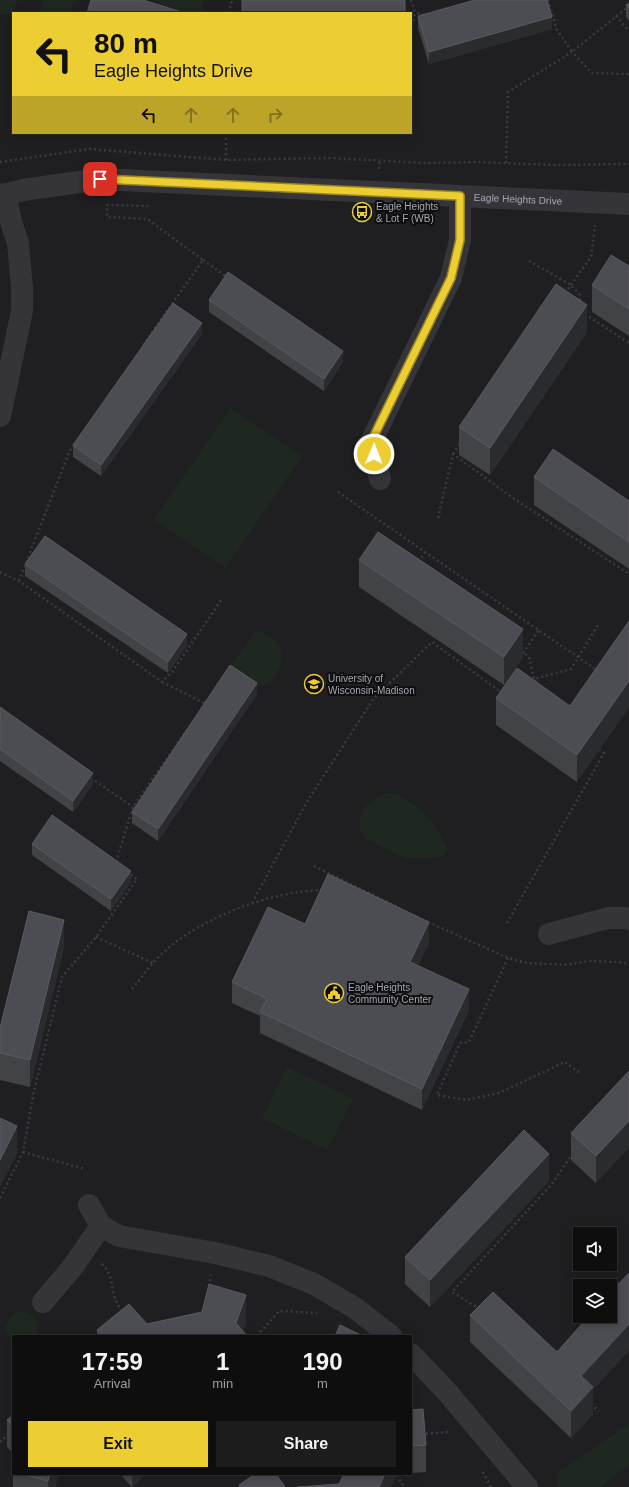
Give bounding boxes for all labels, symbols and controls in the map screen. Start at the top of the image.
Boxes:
icon: left [28,28,80,80]
text: 80 m [94,28,158,59]
text: Eagle Heights Drive [94,61,253,81]
icon: left [138,104,160,126]
icon: ahead [180,104,202,126]
icon: ahead [222,104,244,126]
icon: right [264,104,286,126]
pin [83,162,117,196]
icon: arrive [89,168,111,190]
street label: Eagle Heights Drive [474,191,563,206]
bus stop icon: Eagle Heights & Lot F (WB) [351,201,373,223]
place label: Eagle Heights & Lot F (WB) [376,201,438,224]
position arrow [353,433,395,475]
school or university icon: University of Wisconsin-Madison [303,673,325,695]
place label: University of Wisconsin-Madison [328,673,415,696]
public building icon: Eagle Heights Community Center [323,982,345,1004]
place label: Eagle Heights Community Center [348,982,432,1005]
map controls [573,1227,617,1323]
button: sound [573,1227,617,1271]
button: layers [573,1279,617,1323]
text: 17:59 [81,1348,143,1375]
text: 1 [216,1348,229,1375]
text: 190 [303,1348,343,1375]
text: Arrival [94,1376,131,1391]
text: min [212,1376,233,1391]
text: m [317,1376,328,1391]
button: Exit [28,1421,208,1467]
button: Share [216,1421,396,1467]

